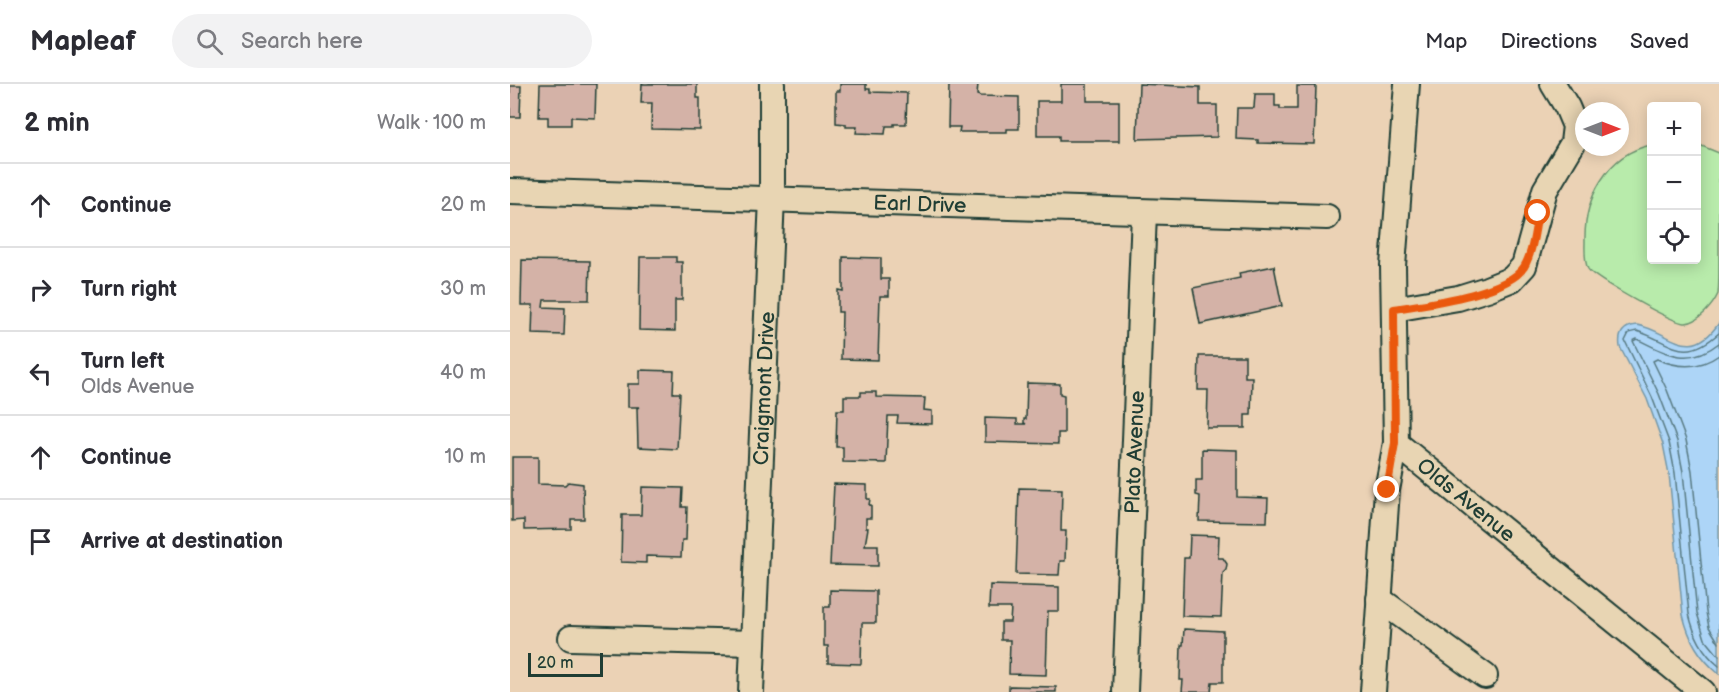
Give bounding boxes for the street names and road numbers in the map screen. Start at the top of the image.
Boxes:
street label: Earl Drive [873,191,967,219]
street label: Craigmont Drive [749,311,780,466]
street label: Plato Avenue [1120,390,1150,514]
street label: Olds Avenue [1412,453,1520,548]

